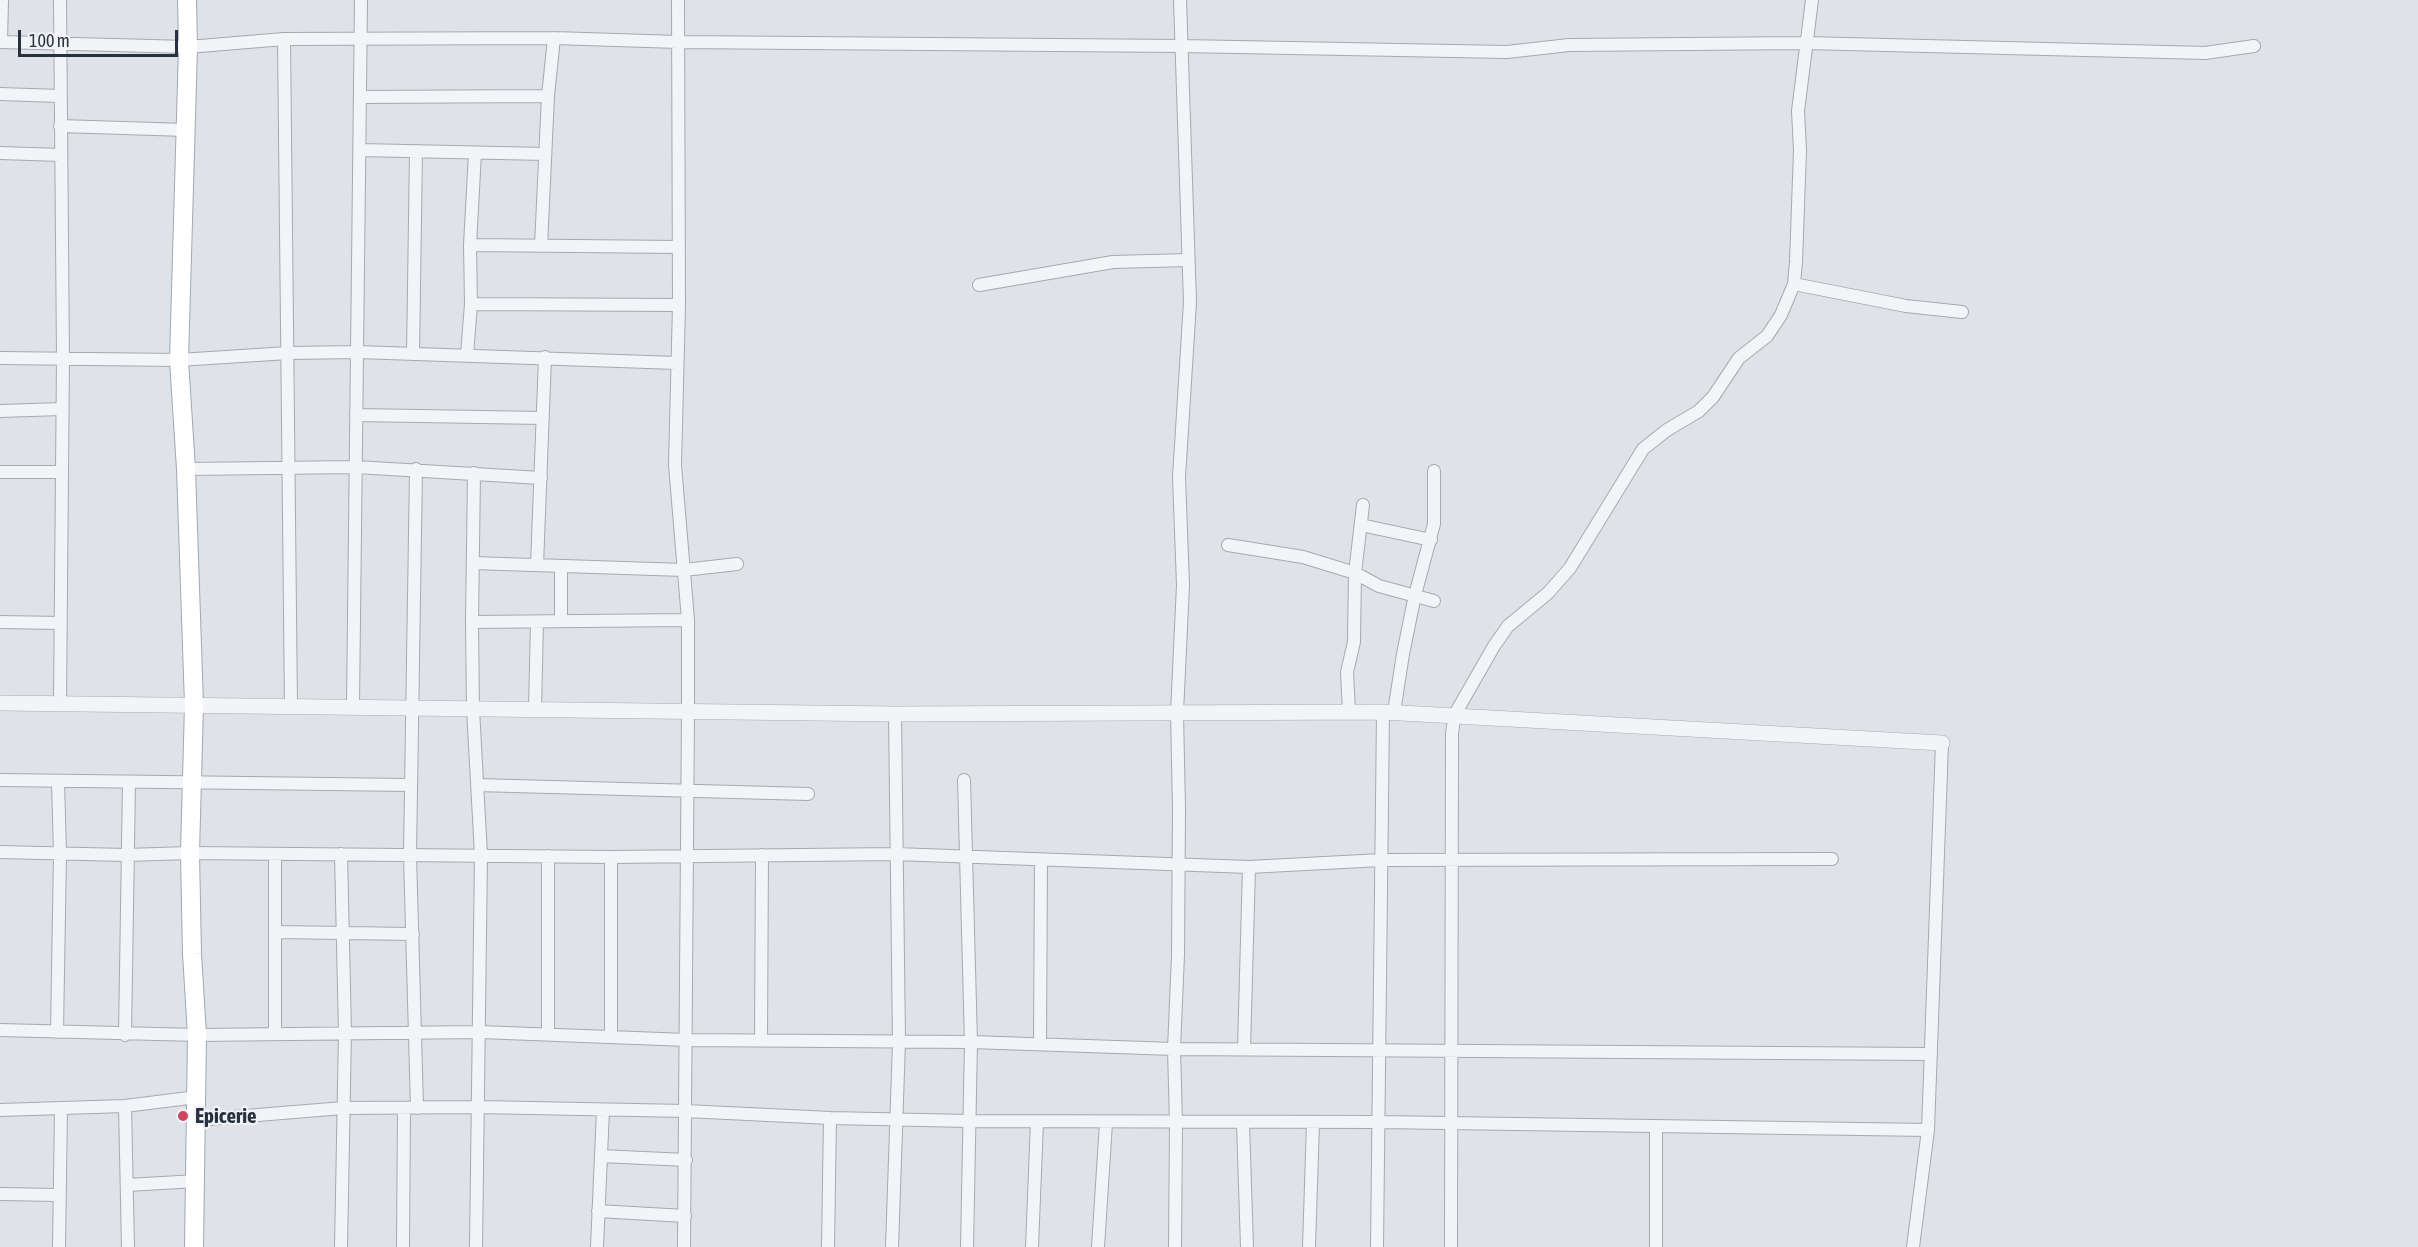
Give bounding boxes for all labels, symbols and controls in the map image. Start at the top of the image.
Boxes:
scale bar [21,18,182,56]
text: 100 m [29,30,70,51]
place label: Epicerie [195,1103,257,1129]
marker: Epicerie [176,1109,190,1123]

